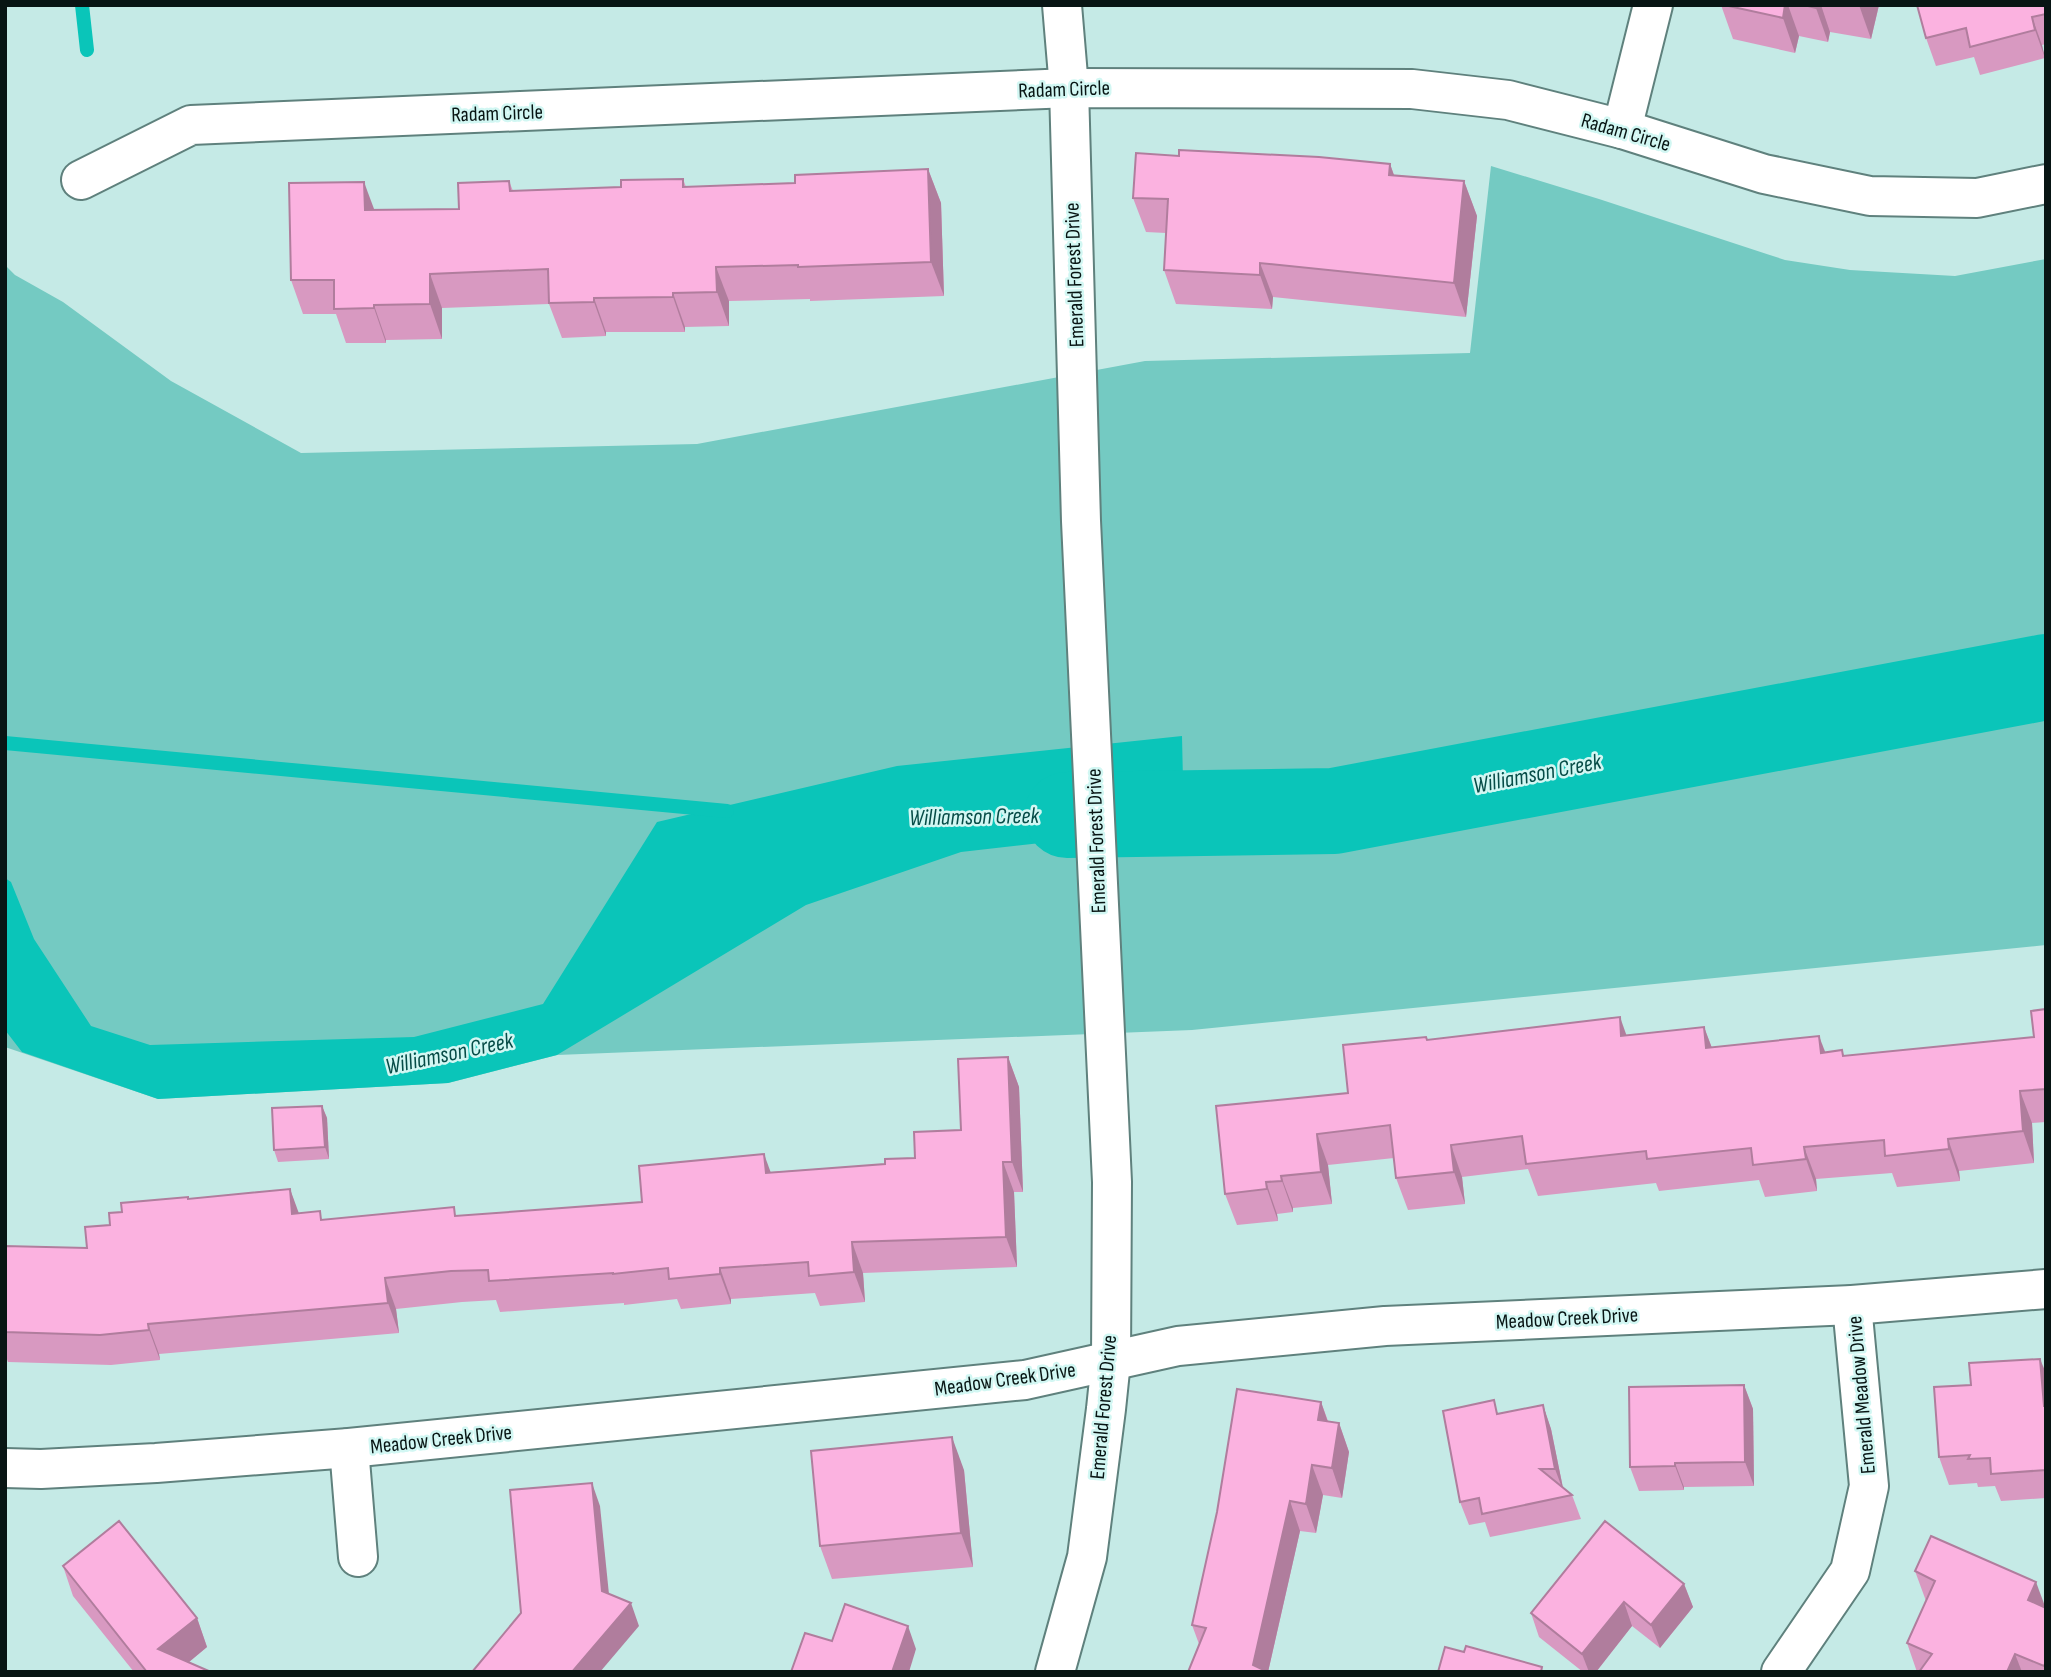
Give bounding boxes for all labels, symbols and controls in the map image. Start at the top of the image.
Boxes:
street label: Radam Circle [1018,75,1110,104]
street label: Radam Circle [451,99,543,128]
street label: Radam Circle [1578,108,1673,157]
street label: Emerald Forest Drive [1059,202,1090,348]
water label: Williamson Creek [1471,748,1605,800]
street label: Emerald Forest Drive [1081,768,1112,914]
water label: Williamson Creek [909,802,1041,832]
water label: Williamson Creek [383,1026,517,1081]
street label: Meadow Creek Drive [1495,1302,1639,1335]
street label: Emerald Meadow Drive [1842,1315,1881,1475]
street label: Emerald Forest Drive [1085,1334,1122,1480]
street label: Meadow Creek Drive [933,1357,1077,1402]
street label: Meadow Creek Drive [369,1420,513,1459]

